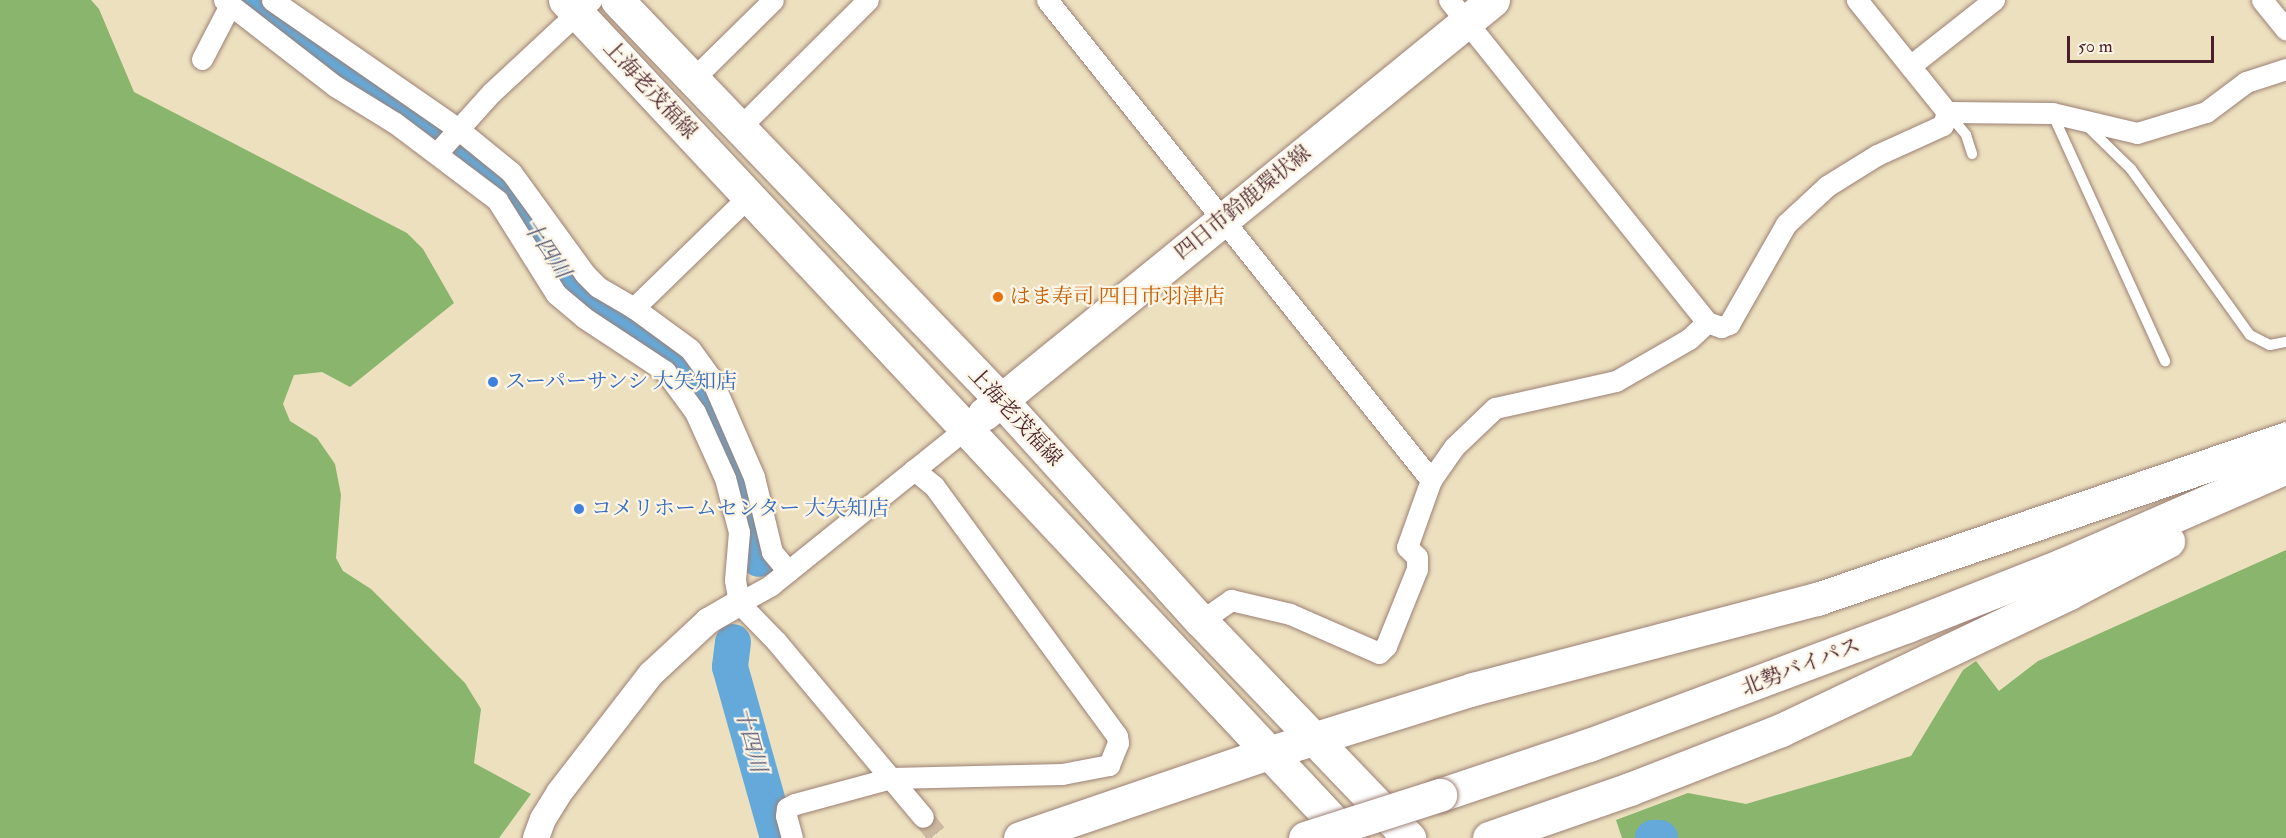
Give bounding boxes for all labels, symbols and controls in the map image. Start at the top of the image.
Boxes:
scale bar [2070,24,2217,62]
street label: 上海老茂福線 [598,35,702,145]
text: 50 m [2078,35,2113,58]
street label: 四日市鈴鹿環状線 [1170,140,1316,266]
water label: 十四川 [517,214,575,284]
place label: はま寿司 四日市羽津店 [1010,284,1224,310]
marker: はま寿司 四日市羽津店 [991,290,1005,304]
street label: 上海老茂福線 [963,362,1067,472]
place label: スーパーサンシ 大矢知店 [505,369,739,395]
marker: スーパーサンシ 大矢知店 [486,375,500,389]
place label: コメリホームセンター 大矢知店 [591,496,889,522]
marker: コメリホームセンター 大矢知店 [572,502,586,516]
street label: 北勢バイパス [1738,633,1864,701]
water label: 十四川 [729,705,771,775]

